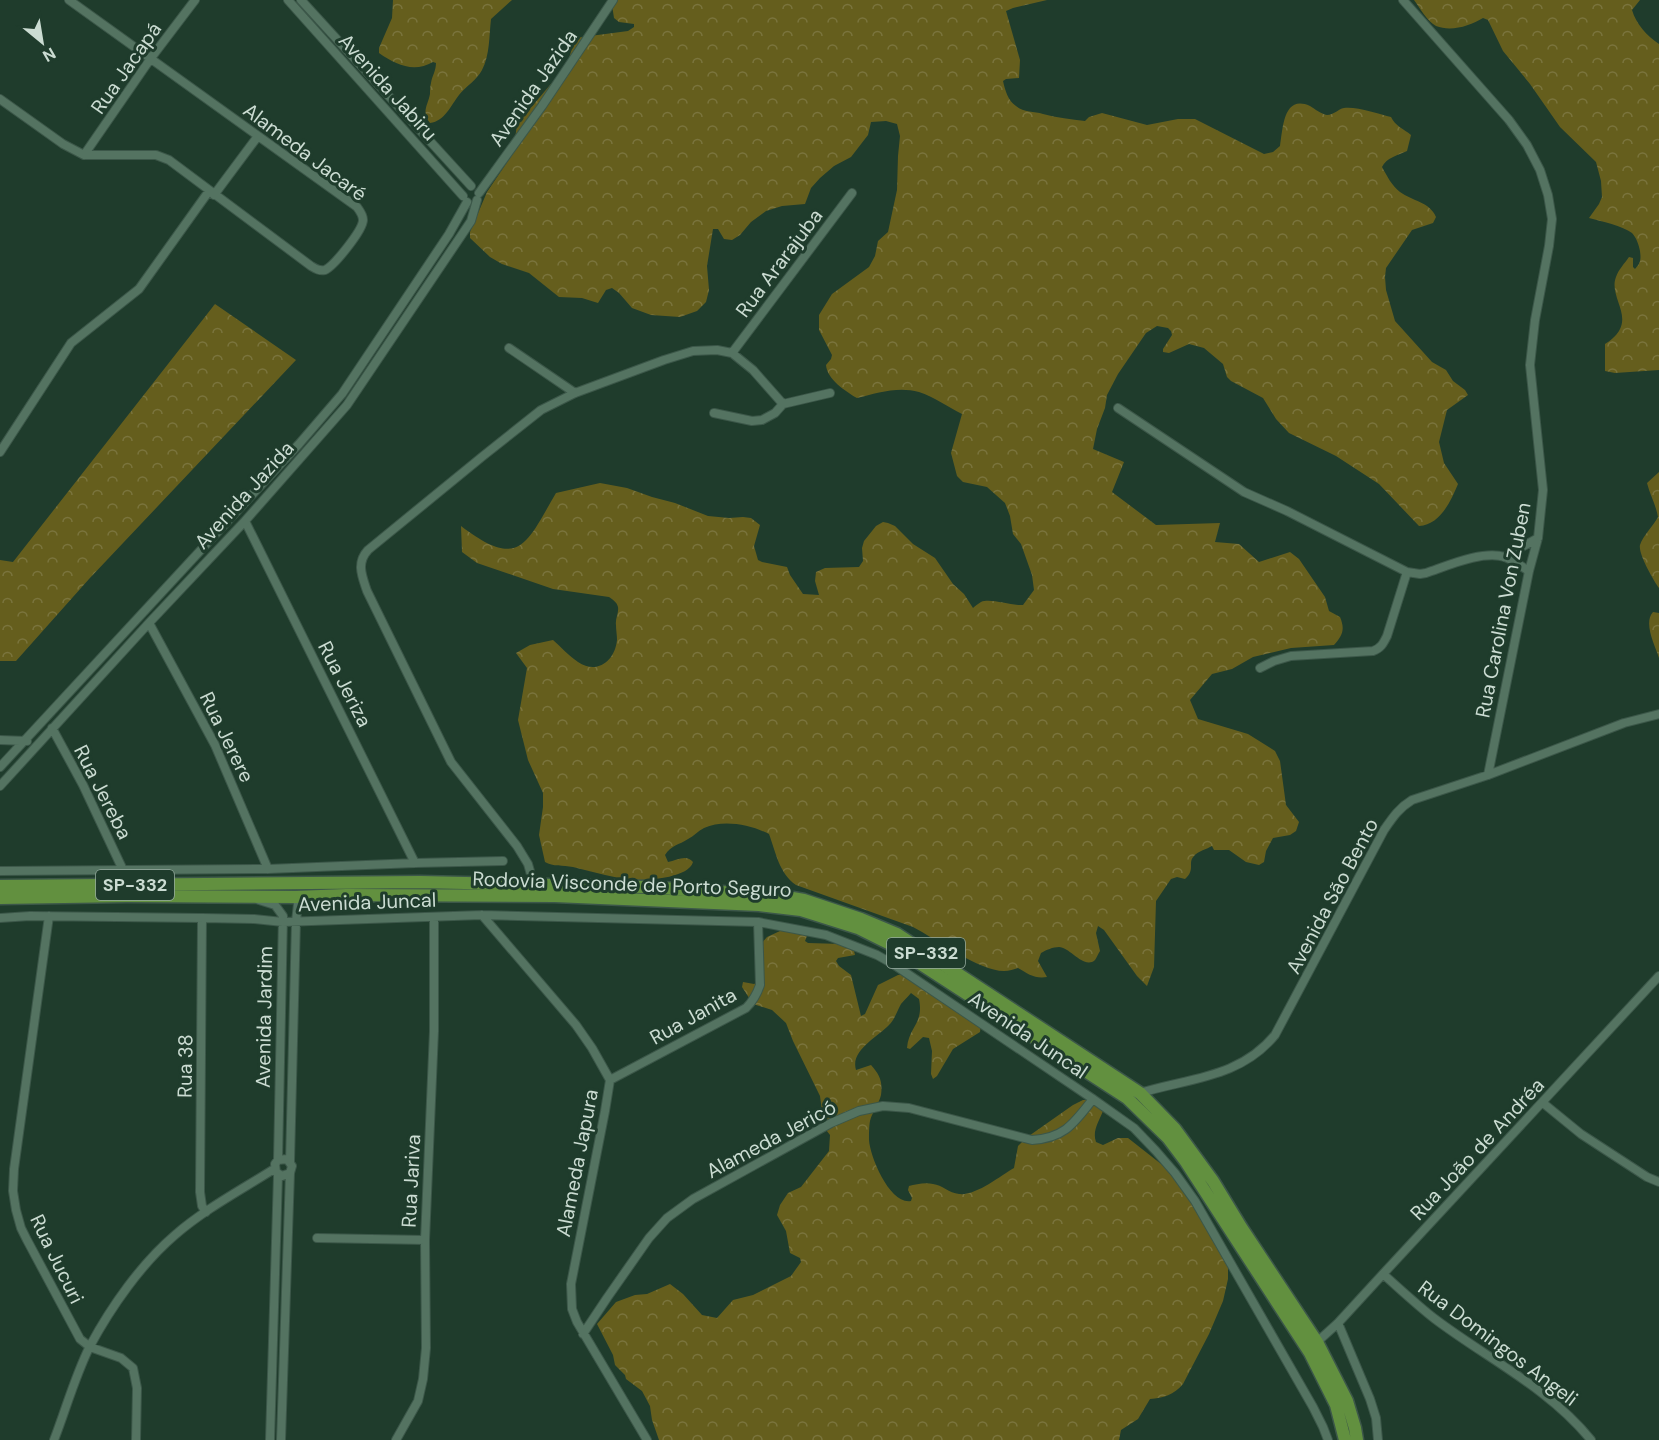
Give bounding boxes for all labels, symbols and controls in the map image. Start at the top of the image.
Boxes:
north arrow [12,12,72,72]
street label: Rua Jacapá [85,17,167,119]
street label: Avenida Jazida [483,24,583,152]
street label: Avenida Jabiru [333,28,443,146]
text: N [39,43,60,67]
street label: Alameda Jacaré [238,97,372,207]
street label: Rua Ararajuba [730,204,828,322]
street label: Avenida Jazida [189,435,299,555]
street label: Rua Carolina Von Zuben [1469,500,1537,720]
street label: Rua Jeriza [312,637,378,731]
street label: Rua Jerere [194,687,260,787]
street label: Rua Jereba [68,740,138,844]
street label: Avenida São Bento [1280,814,1384,978]
street label: Rodovia Visconde de Porto Seguro [472,865,792,903]
road number: SP-332 [96,870,174,900]
street label: Avenida Juncal [297,887,437,917]
road number: SP-332 [887,938,965,968]
street label: Avenida Jardim [250,946,278,1088]
street label: Rua Janita [645,981,741,1051]
street label: Avenida Juncal [963,986,1093,1084]
street label: Rua 38 [171,1034,199,1098]
street label: Rua João de Andréa [1404,1072,1550,1226]
street label: Alameda Japura [550,1087,604,1239]
street label: Alameda Jericó [702,1094,840,1184]
street label: Rua Jariva [396,1134,426,1228]
street label: Rua Jucuri [24,1210,90,1308]
street label: Rua Domingos Angeli [1413,1274,1583,1412]

